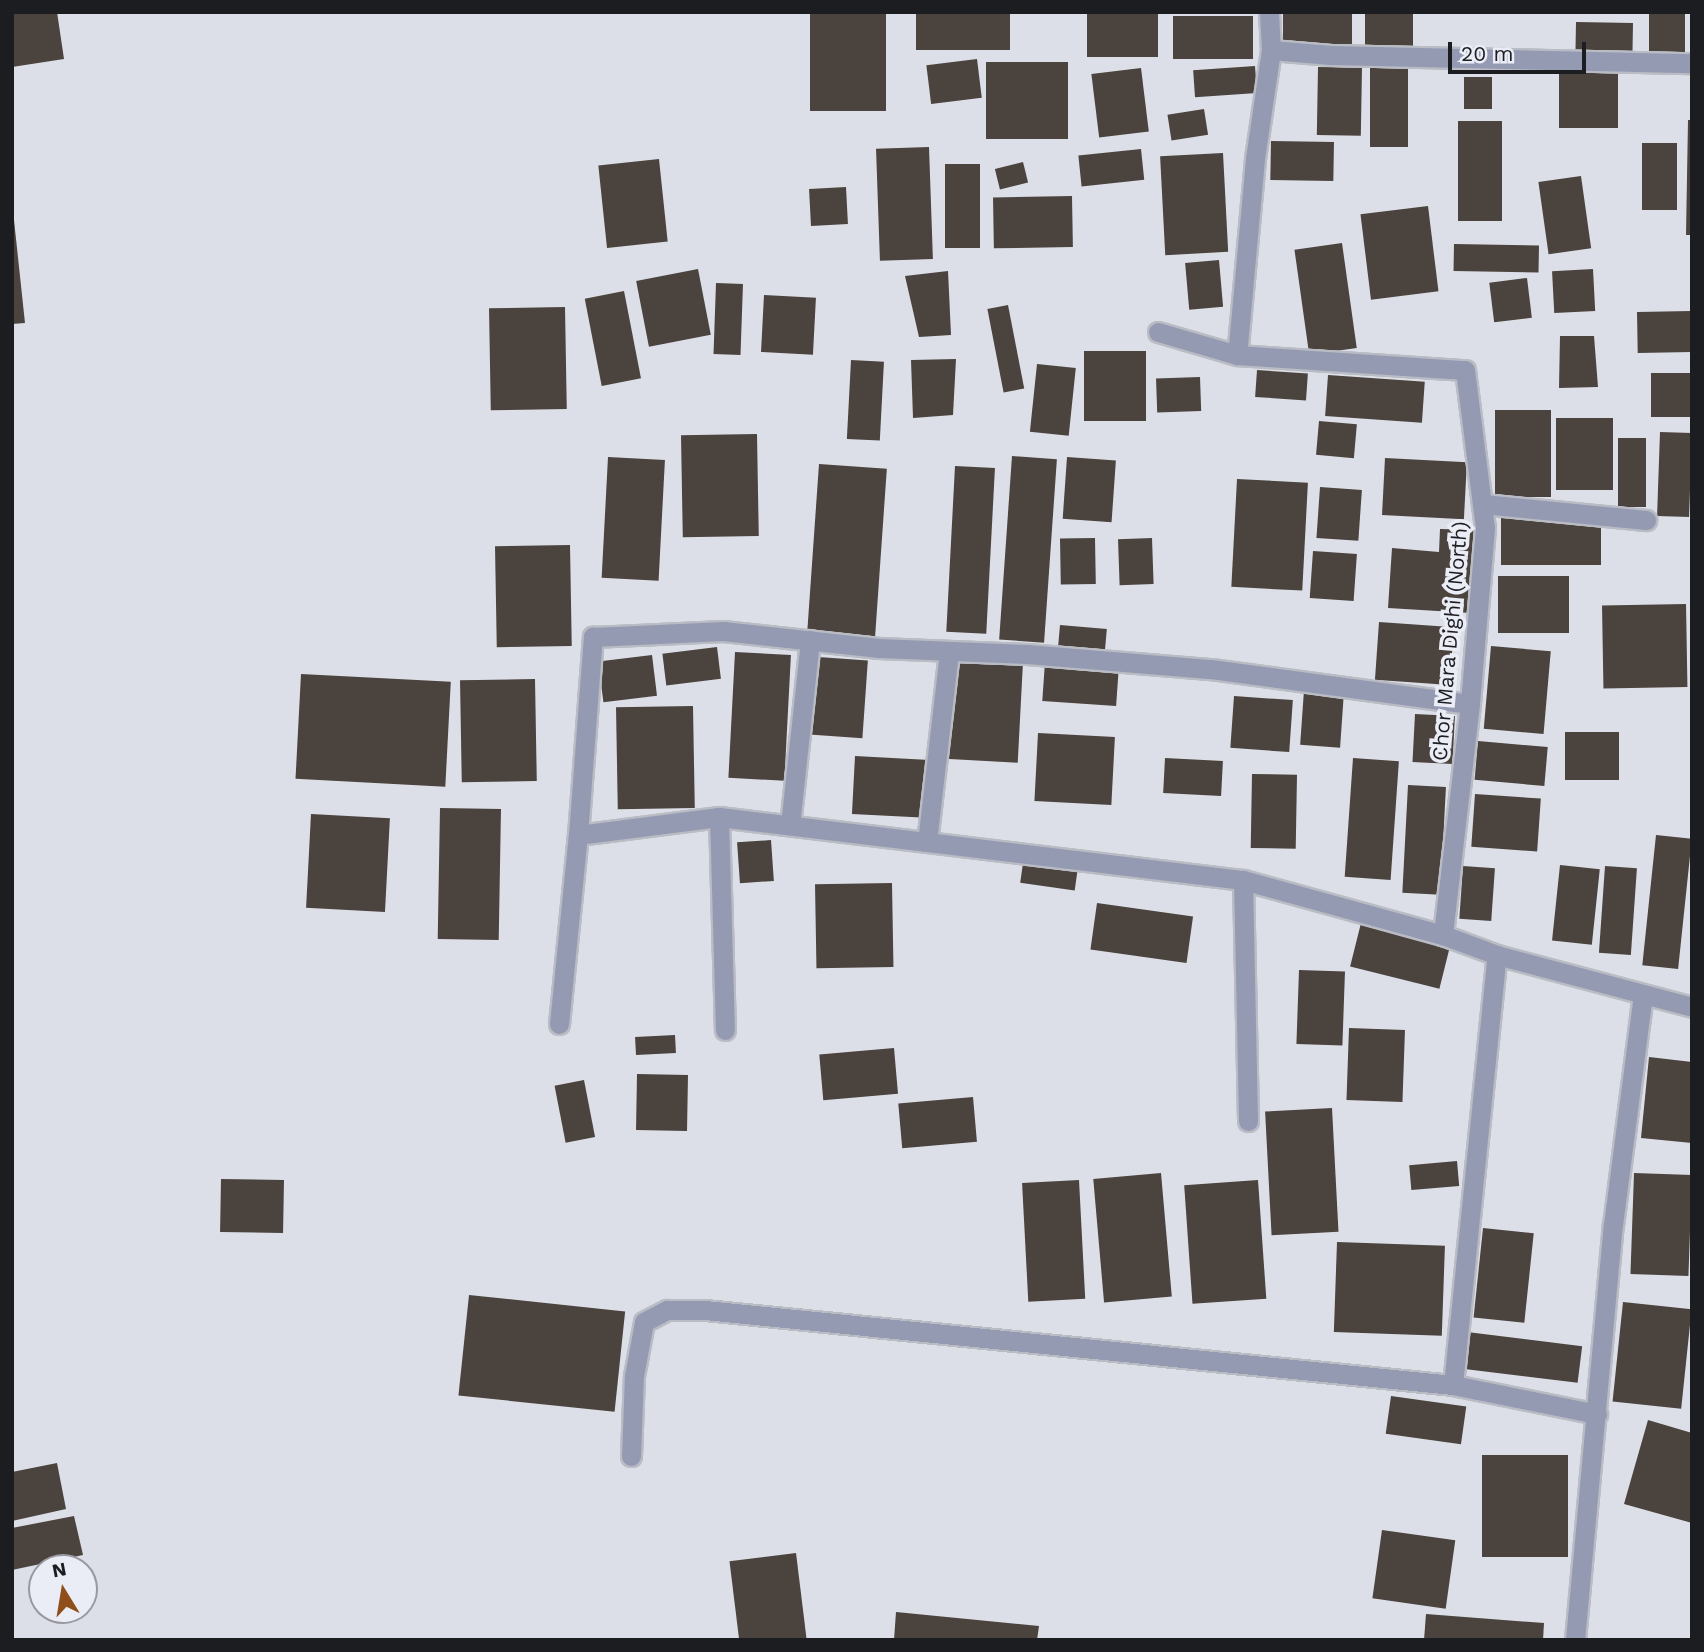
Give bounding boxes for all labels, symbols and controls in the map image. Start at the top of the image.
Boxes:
scale bar [1452,28,1590,72]
text: 20 m [1461,41,1513,66]
street label: Chor Mara Dighi (North) [1427,520,1473,762]
north arrow [28,1554,98,1624]
text: N [50,1557,68,1582]

